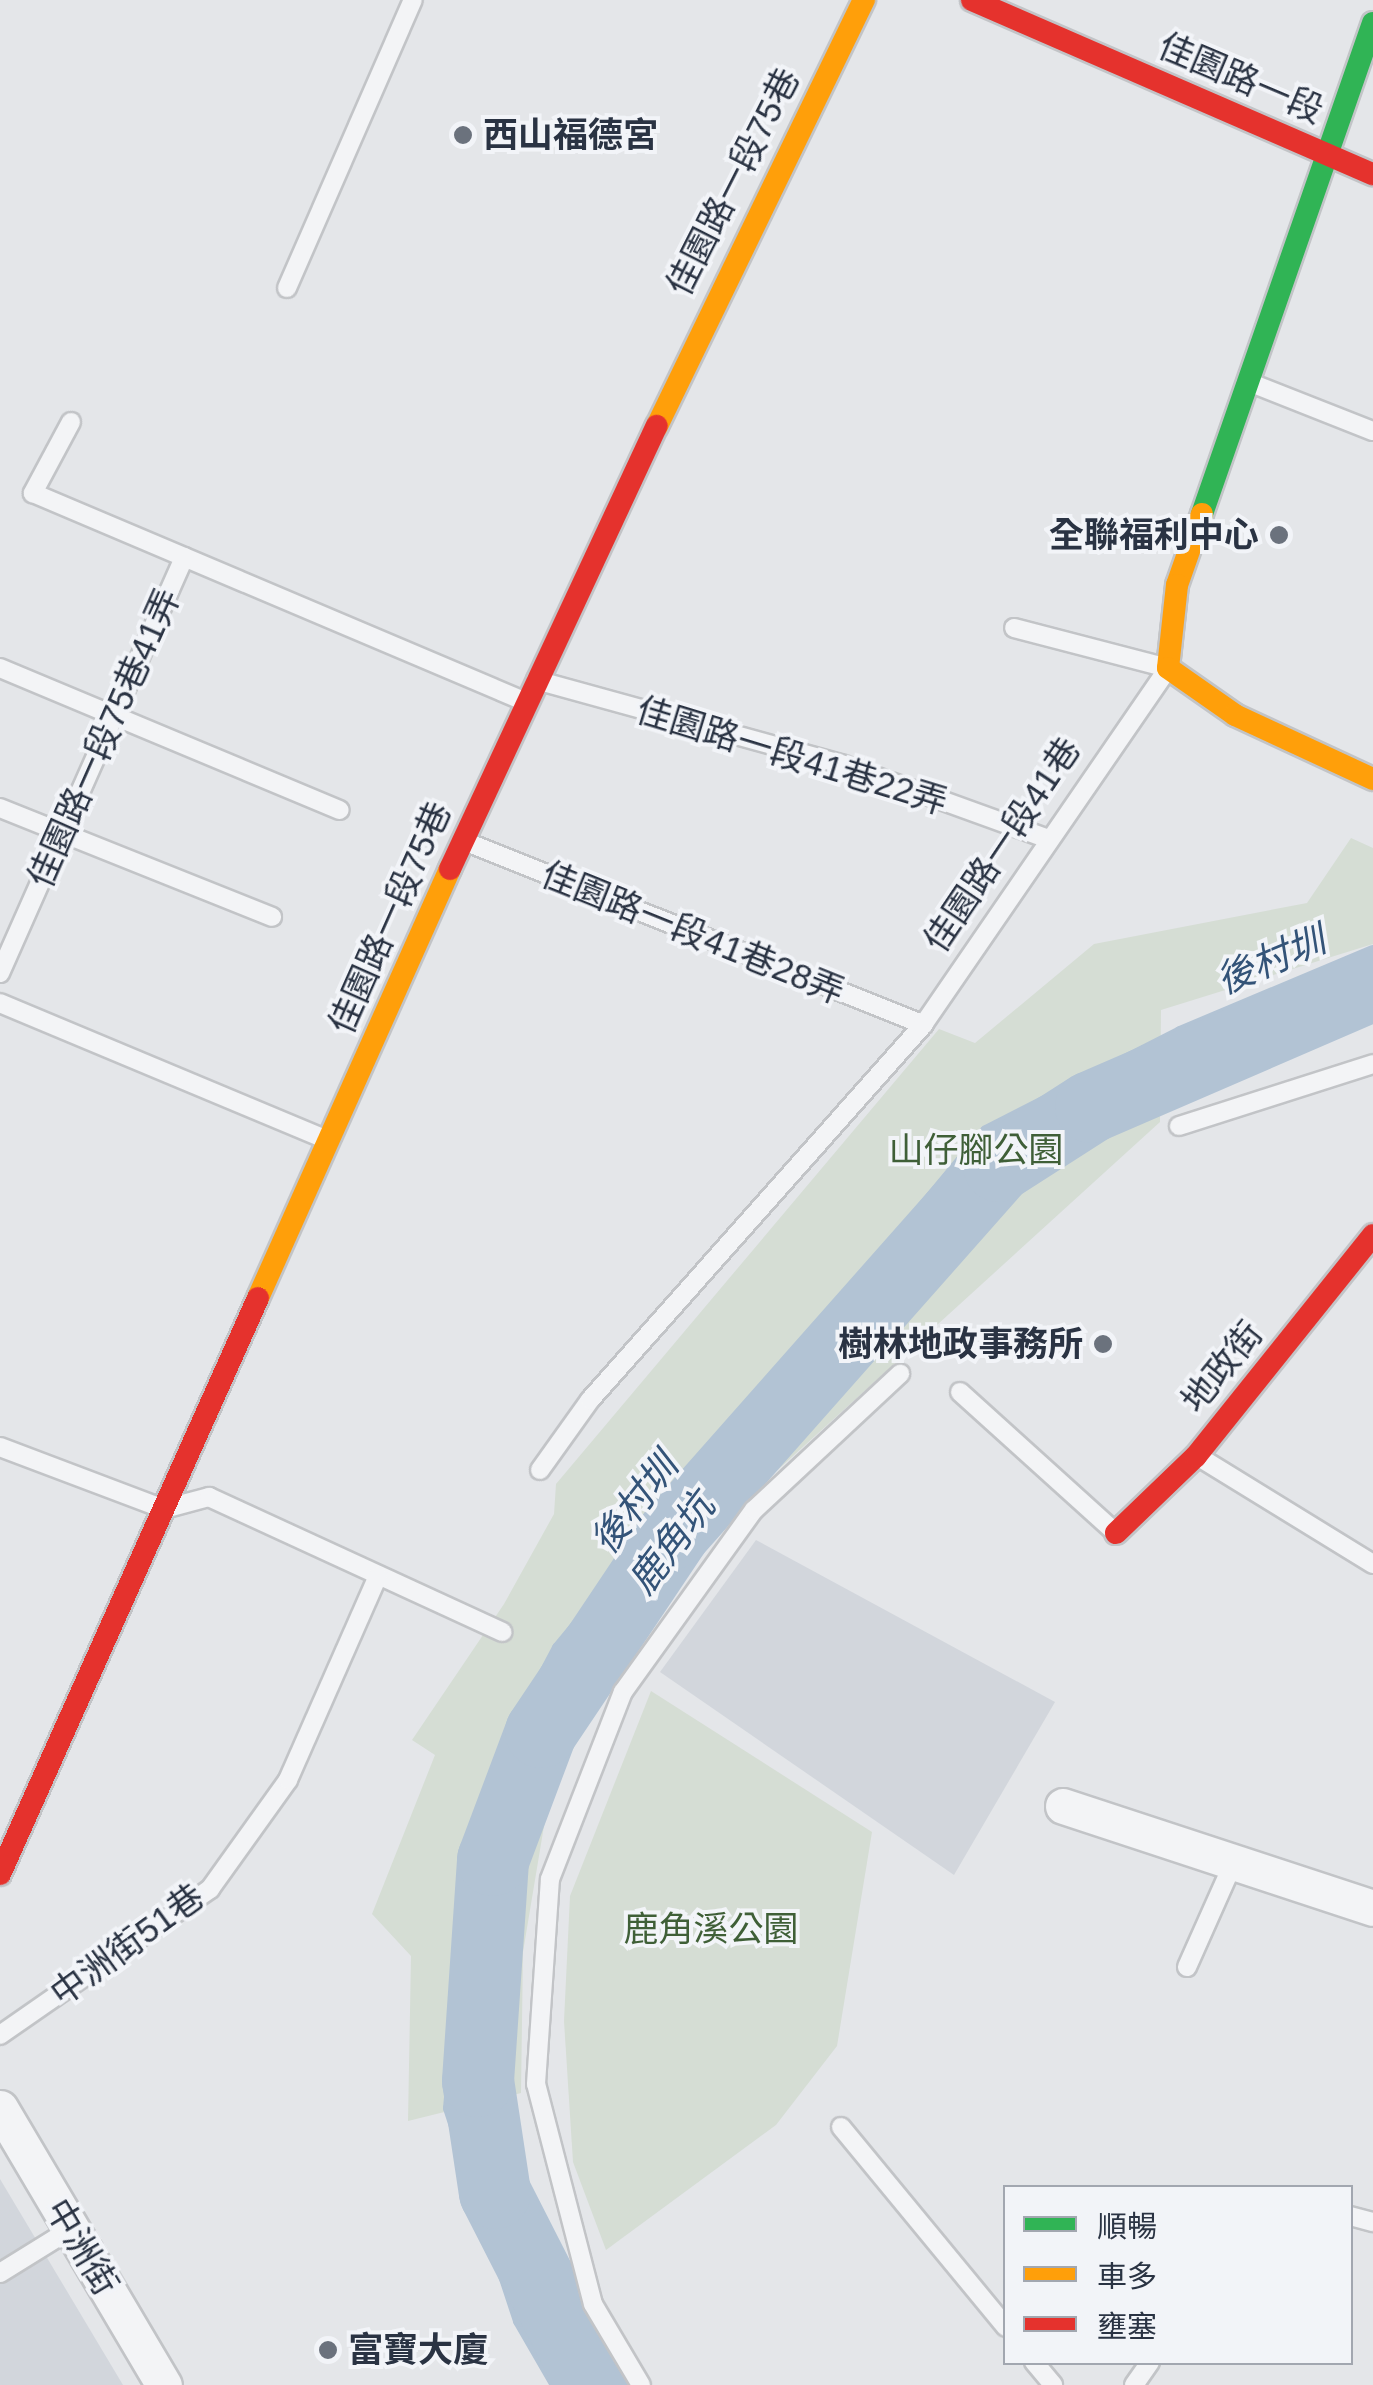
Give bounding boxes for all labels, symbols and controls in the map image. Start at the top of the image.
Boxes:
street label: 佳園路一段 [1152,24,1330,132]
street label: 佳園路一段75巷 [658,62,808,302]
place label: 西山福德宮 [483,114,658,156]
marker: 西山福德宮 [452,124,474,146]
place label: 全聯福利中心 [1049,514,1259,556]
marker: 全聯福利中心 [1268,524,1290,546]
street label: 佳園路一段75巷41弄 [19,582,189,894]
street label: 佳園路一段41巷22弄 [631,689,953,823]
street label: 佳園路一段41巷 [915,730,1089,960]
street label: 佳園路一段75巷 [320,796,460,1040]
street label: 佳園路一段41巷28弄 [535,853,851,1013]
water label: 後村圳 [1210,918,1332,1004]
park label: 山仔腳公園 [889,1129,1063,1171]
street label: 地政街 [1173,1313,1271,1421]
place label: 樹林地政事務所 [838,1323,1083,1365]
marker: 樹林地政事務所 [1092,1333,1114,1355]
water label: 後村圳 [582,1445,688,1563]
water label: 鹿角坑 [619,1485,725,1603]
street label: 中洲街51巷 [42,1875,212,2015]
park label: 鹿角溪公園 [624,1908,798,1950]
legend [1003,2185,1353,2365]
street label: 中洲街 [37,2191,127,2303]
text: 順暢 [1097,2210,1157,2243]
text: 車多 [1097,2260,1157,2293]
text: 壅塞 [1097,2310,1157,2343]
place label: 富寶大廈 [348,2329,488,2371]
marker: 富寶大廈 [317,2339,339,2361]

